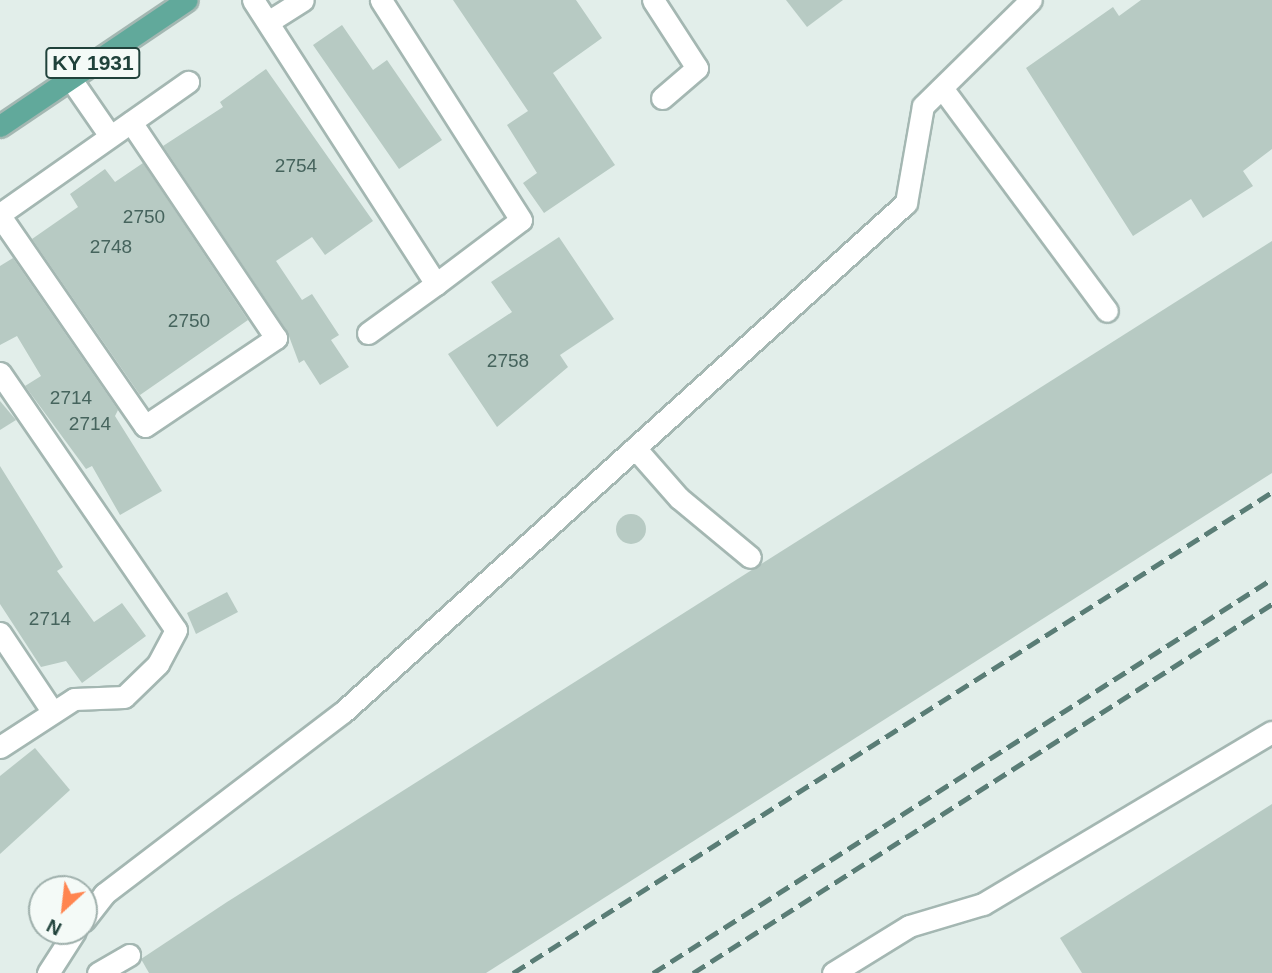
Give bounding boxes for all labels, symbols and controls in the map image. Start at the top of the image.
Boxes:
road number: KY 1931 [44,46,142,80]
house number: 2754 [275,155,317,177]
house number: 2750 [123,206,165,228]
house number: 2748 [90,236,132,258]
house number: 2750 [168,310,210,332]
house number: 2758 [487,350,529,372]
house number: 2714 [50,387,92,409]
house number: 2714 [69,413,111,435]
house number: 2714 [29,608,71,630]
north arrow [28,875,98,945]
text: N [43,915,65,940]

